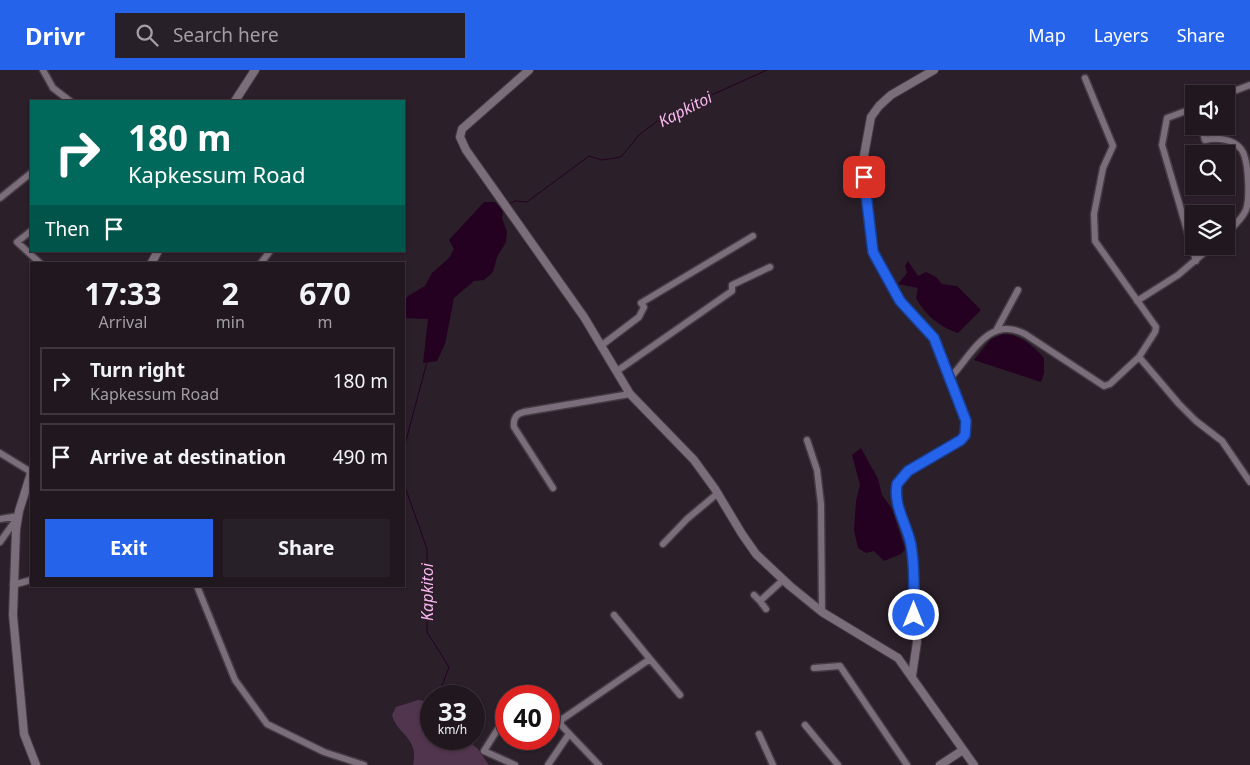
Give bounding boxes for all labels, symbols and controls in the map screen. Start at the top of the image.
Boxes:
search box [115,13,465,58]
text: Drivr [25,19,85,52]
icon: search [133,21,161,49]
text: Search here [173,22,279,48]
text: Map [1028,23,1066,47]
text: Layers [1094,23,1149,47]
text: Share [1177,23,1225,47]
map controls [1185,85,1235,255]
button: sound [1185,85,1235,135]
water label: Kapkitoi [654,86,717,132]
text: 180 m [128,114,231,161]
icon: right [45,120,110,185]
button: search [1185,145,1235,195]
pin [843,156,885,198]
text: Kapkessum Road [128,159,305,189]
icon: arrive [850,163,878,191]
button: layers [1185,205,1235,255]
icon: arrive [100,215,128,243]
text: Then [45,216,90,242]
text: 17:33 [84,273,161,314]
text: 2 [222,273,239,314]
text: 670 [299,273,351,314]
text: Arrival [98,311,147,333]
text: min [216,311,245,333]
text: m [317,311,332,333]
text: Turn right [90,357,185,383]
icon: right [47,367,75,395]
text: 180 m [333,368,388,394]
text: Kapkessum Road [90,383,219,405]
icon: arrive [47,443,75,471]
text: Arrive at destination [90,444,286,470]
text: 490 m [333,444,388,470]
button: Exit [45,519,213,577]
button: Share [223,519,390,577]
water label: Kapkitoi [416,562,438,621]
position arrow [887,588,939,640]
speed limit sign: 40 [495,685,560,750]
text: 33 [438,694,467,728]
text: km/h [438,721,467,738]

